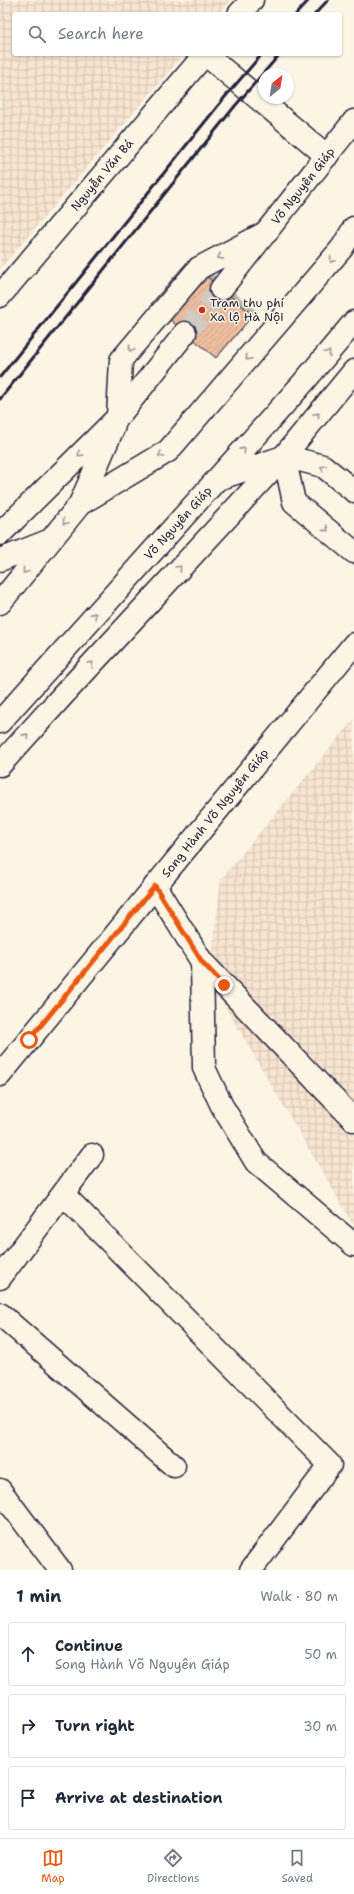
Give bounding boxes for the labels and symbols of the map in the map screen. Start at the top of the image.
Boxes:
north arrow [258,68,294,104]
street label: Nguyễn Văn Bá [67,135,137,214]
street label: Võ Nguyên Giáp [268,144,338,228]
one-way arrow [217,252,224,259]
one-way arrow [330,255,337,263]
place label: Trạm thu phí Xa lộ Hà Nội [210,295,284,325]
marker: Trạm thu phí Xa lộ Hà Nội [197,305,207,315]
one-way arrow [128,344,135,351]
one-way arrow [324,350,331,357]
one-way arrow [245,354,252,361]
one-way arrow [313,413,320,420]
one-way arrow [238,447,245,455]
one-way arrow [77,449,85,457]
one-way arrow [158,450,165,458]
one-way arrow [320,465,327,473]
street label: Võ Nguyên Giáp [141,483,215,563]
one-way arrow [62,518,69,525]
one-way arrow [322,524,329,531]
one-way arrow [174,565,182,573]
one-way arrow [23,566,30,573]
one-way arrow [90,612,97,620]
one-way arrow [86,661,94,669]
one-way arrow [21,733,29,741]
street label: Song Hành Võ Nguyên Giáp [158,745,272,881]
route end [215,976,233,994]
route start [20,1031,38,1049]

